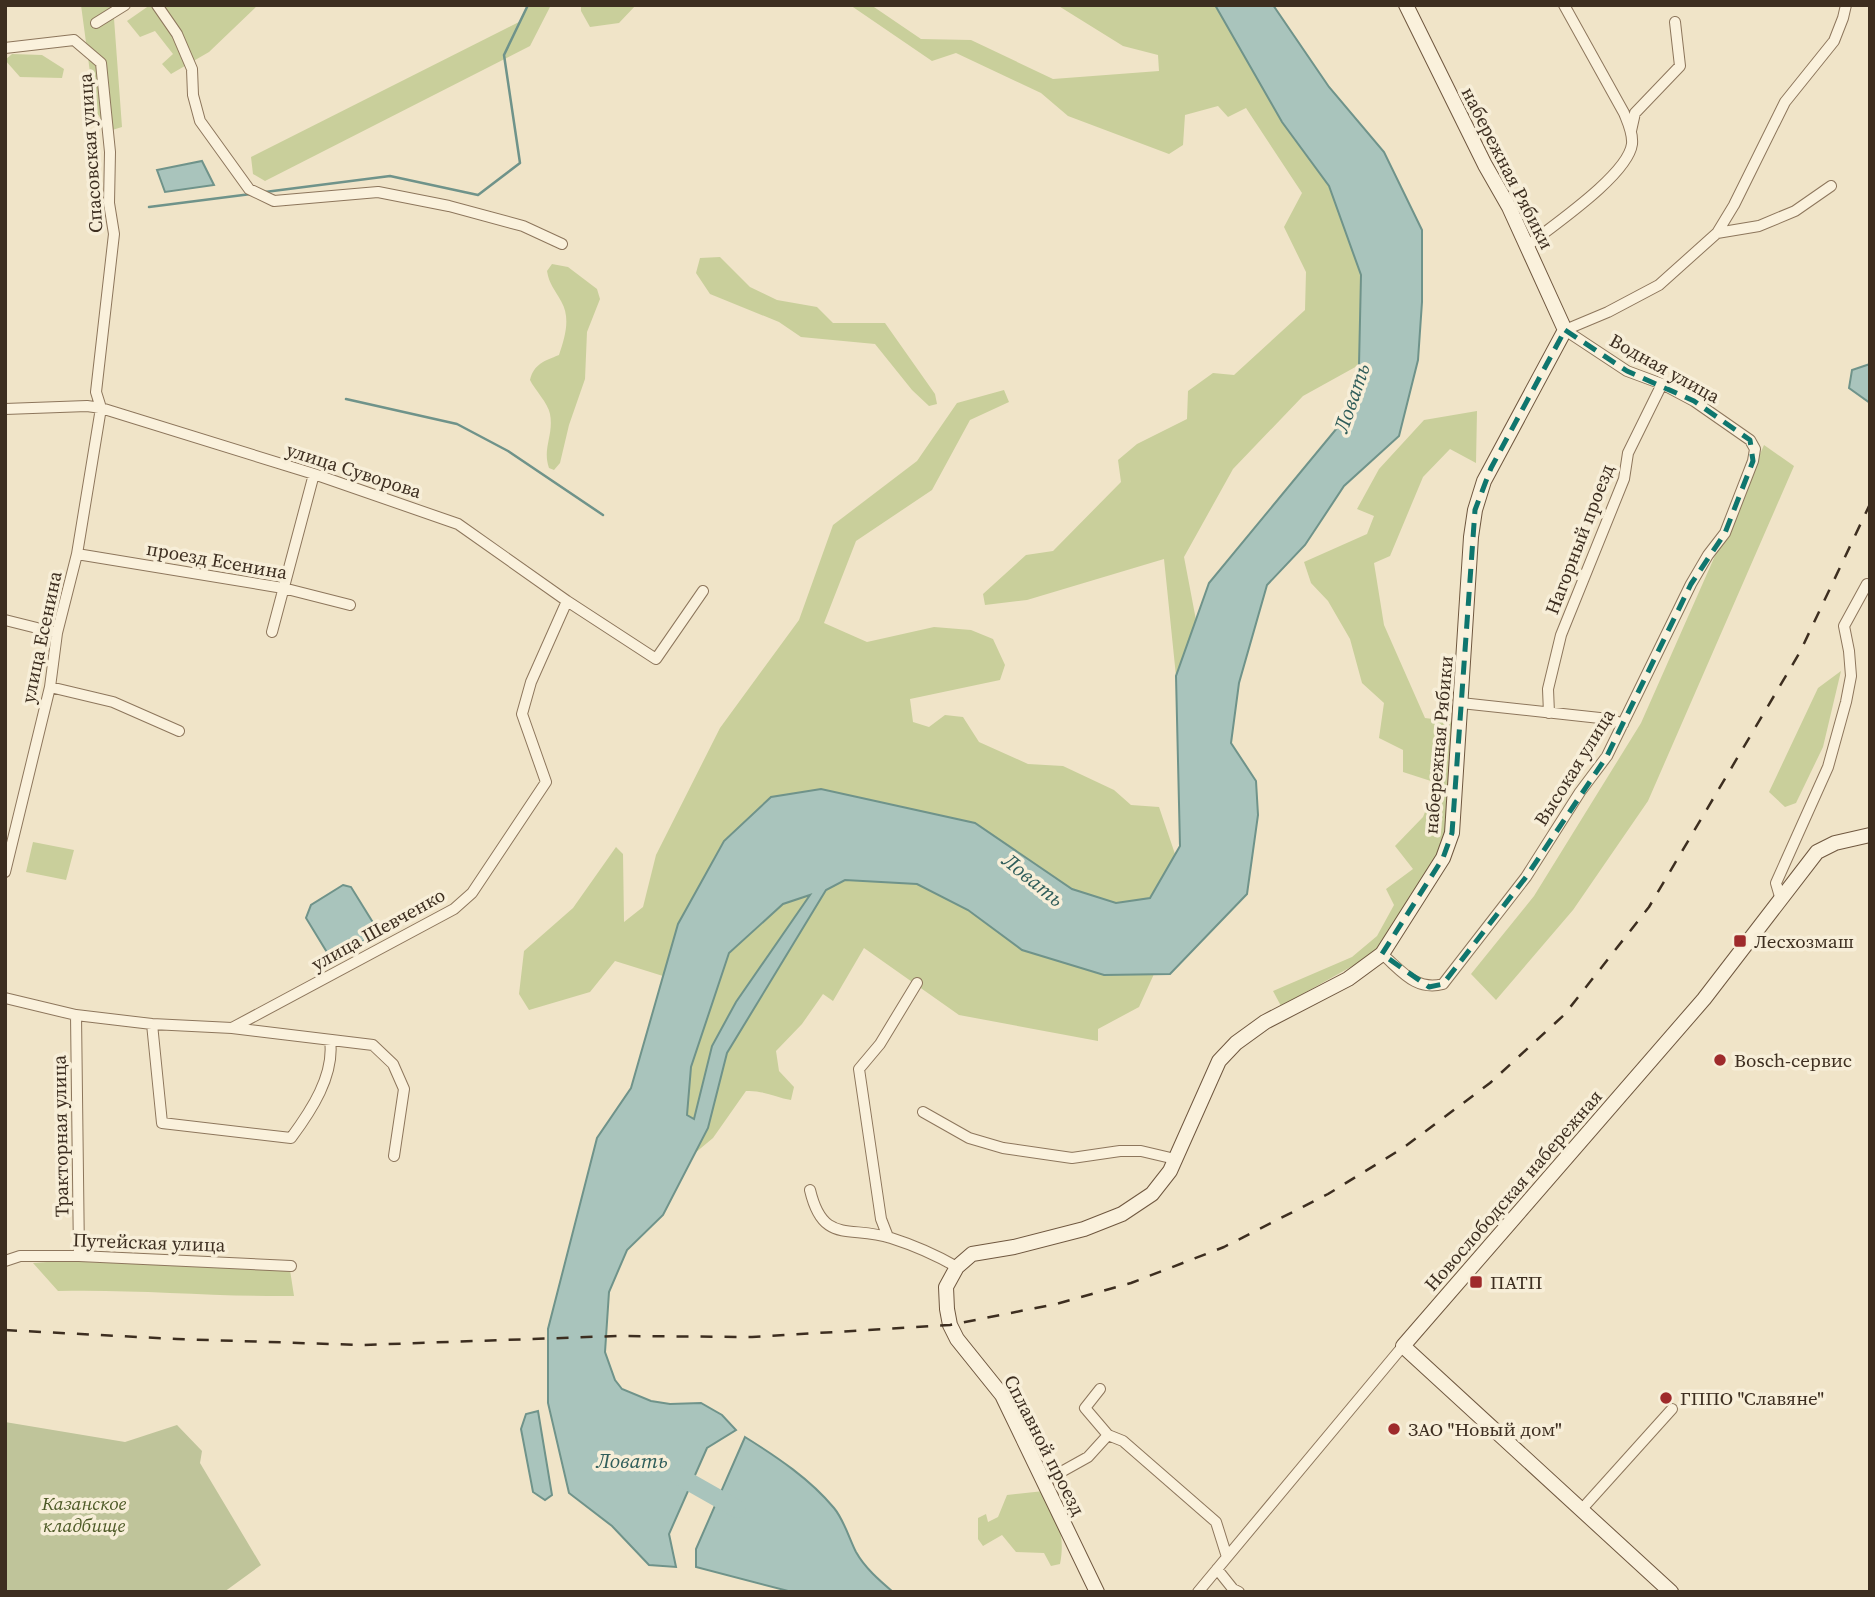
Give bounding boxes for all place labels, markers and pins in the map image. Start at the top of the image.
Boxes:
place label: Лесхозмаш [1754,928,1854,954]
marker: Лесхозмаш [1732,933,1748,949]
place label: Bosch-сервис [1734,1047,1852,1073]
marker: Bosch-сервис [1712,1052,1728,1068]
place label: ПАТП [1490,1269,1542,1295]
marker: ПАТП [1468,1274,1484,1290]
place label: ГППО "Славяне" [1680,1385,1824,1411]
marker: ГППО "Славяне" [1658,1390,1674,1406]
place label: ЗАО "Новый дом" [1408,1416,1562,1442]
marker: ЗАО "Новый дом" [1386,1421,1402,1437]

